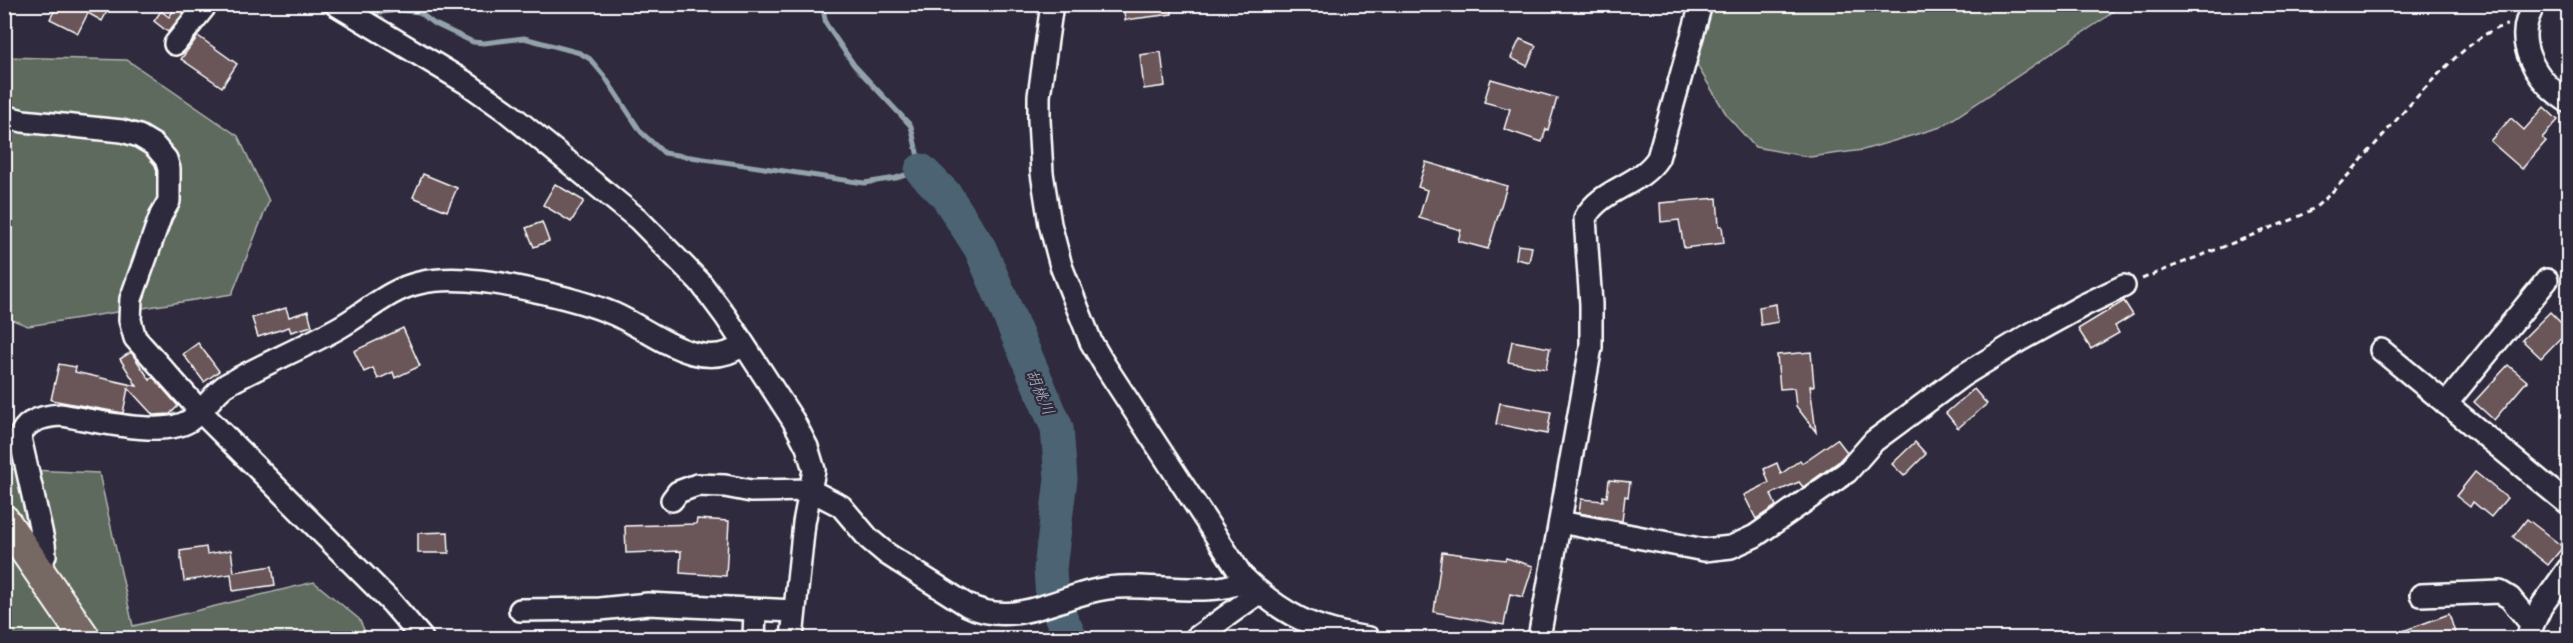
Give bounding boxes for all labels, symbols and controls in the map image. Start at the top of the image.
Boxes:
water label: 胡桃川 [1022,366,1060,418]

